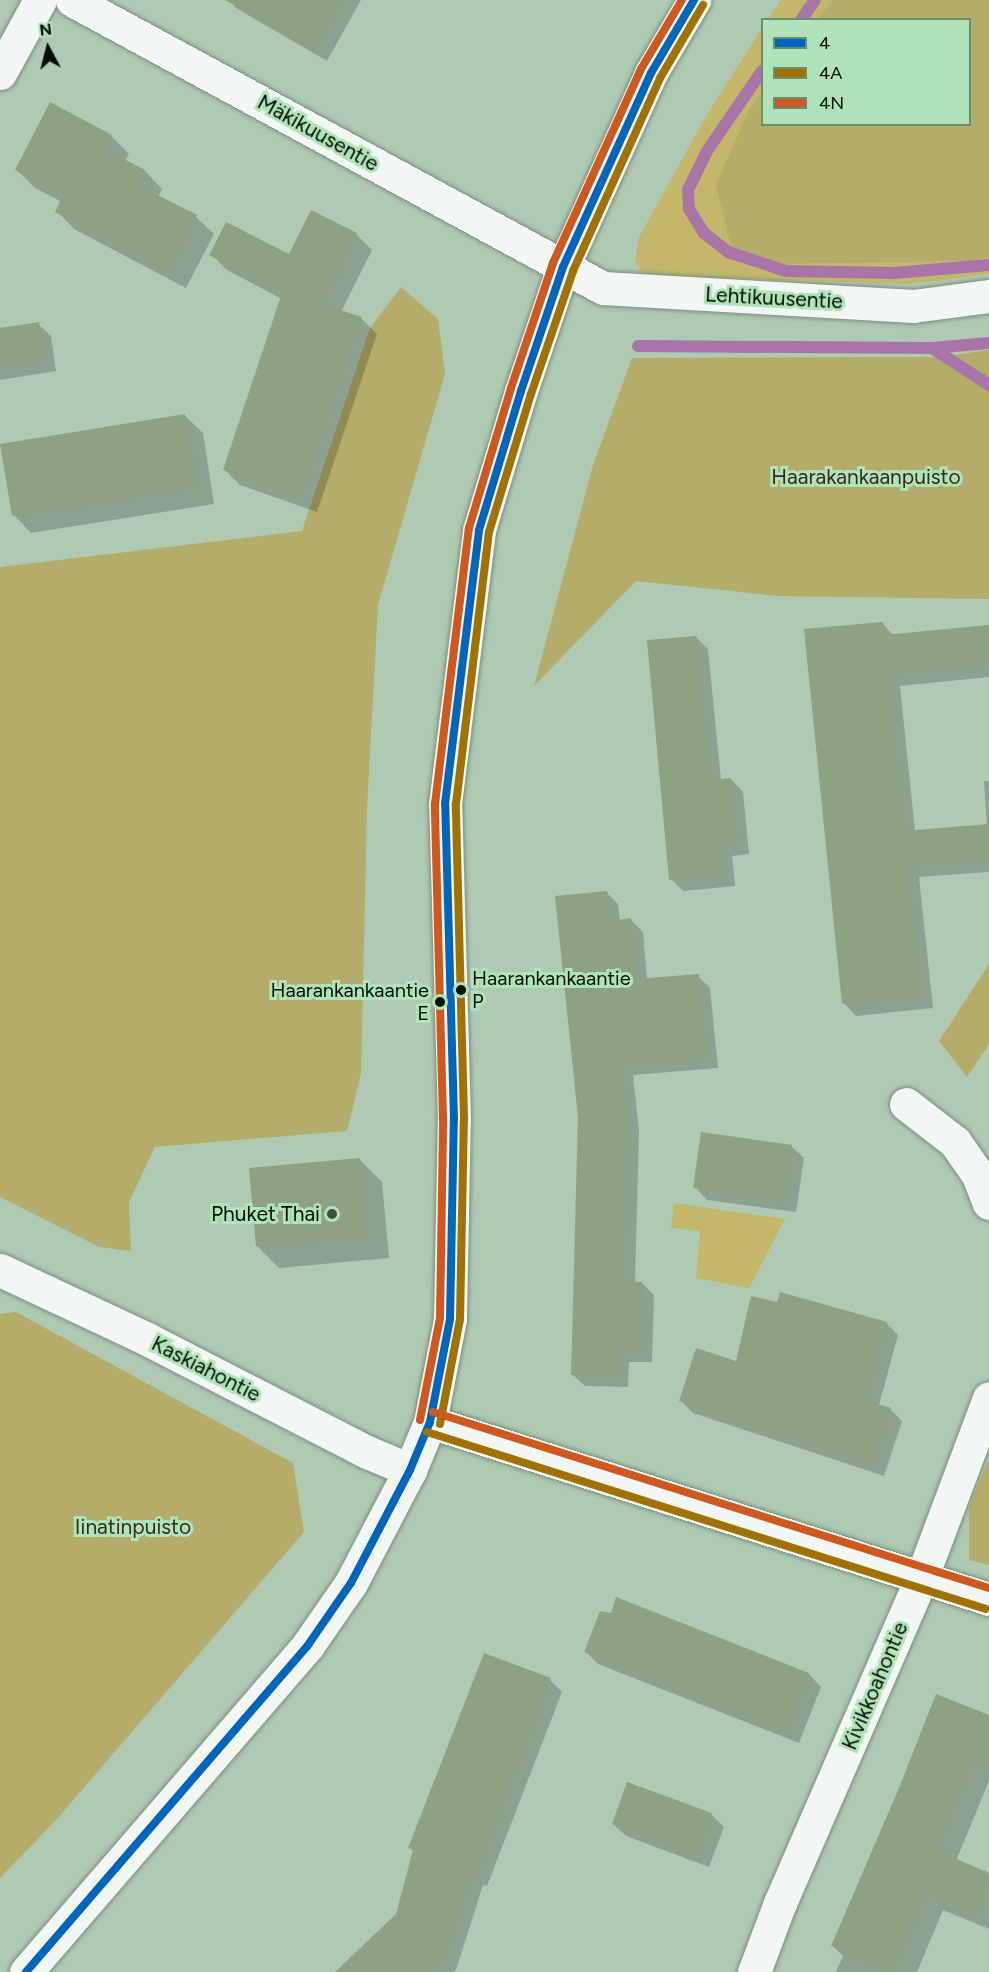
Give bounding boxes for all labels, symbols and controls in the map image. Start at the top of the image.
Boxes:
north arrow [18,18,78,78]
legend [761,18,971,126]
text: N [38,19,53,40]
text: 4 [819,32,830,54]
text: 4A [819,62,842,84]
street label: Mäkikuusentie [253,89,383,177]
text: 4N [819,92,844,114]
street label: Lehtikuusentie [705,282,843,314]
park label: Haarakankaanpuisto [771,464,961,490]
place label: Haarankankaantie P [472,966,631,1013]
place label: Haarankankaantie E [270,978,429,1025]
marker: Haarankankaantie P [455,984,467,996]
marker: Haarankankaantie E [434,996,446,1008]
place label: Phuket Thai [211,1201,320,1227]
marker: Phuket Thai [325,1207,339,1221]
street label: Kaskiahontie [147,1331,265,1407]
park label: Iinatinpuisto [75,1514,191,1540]
street label: Kivikkoahontie [837,1618,913,1754]

